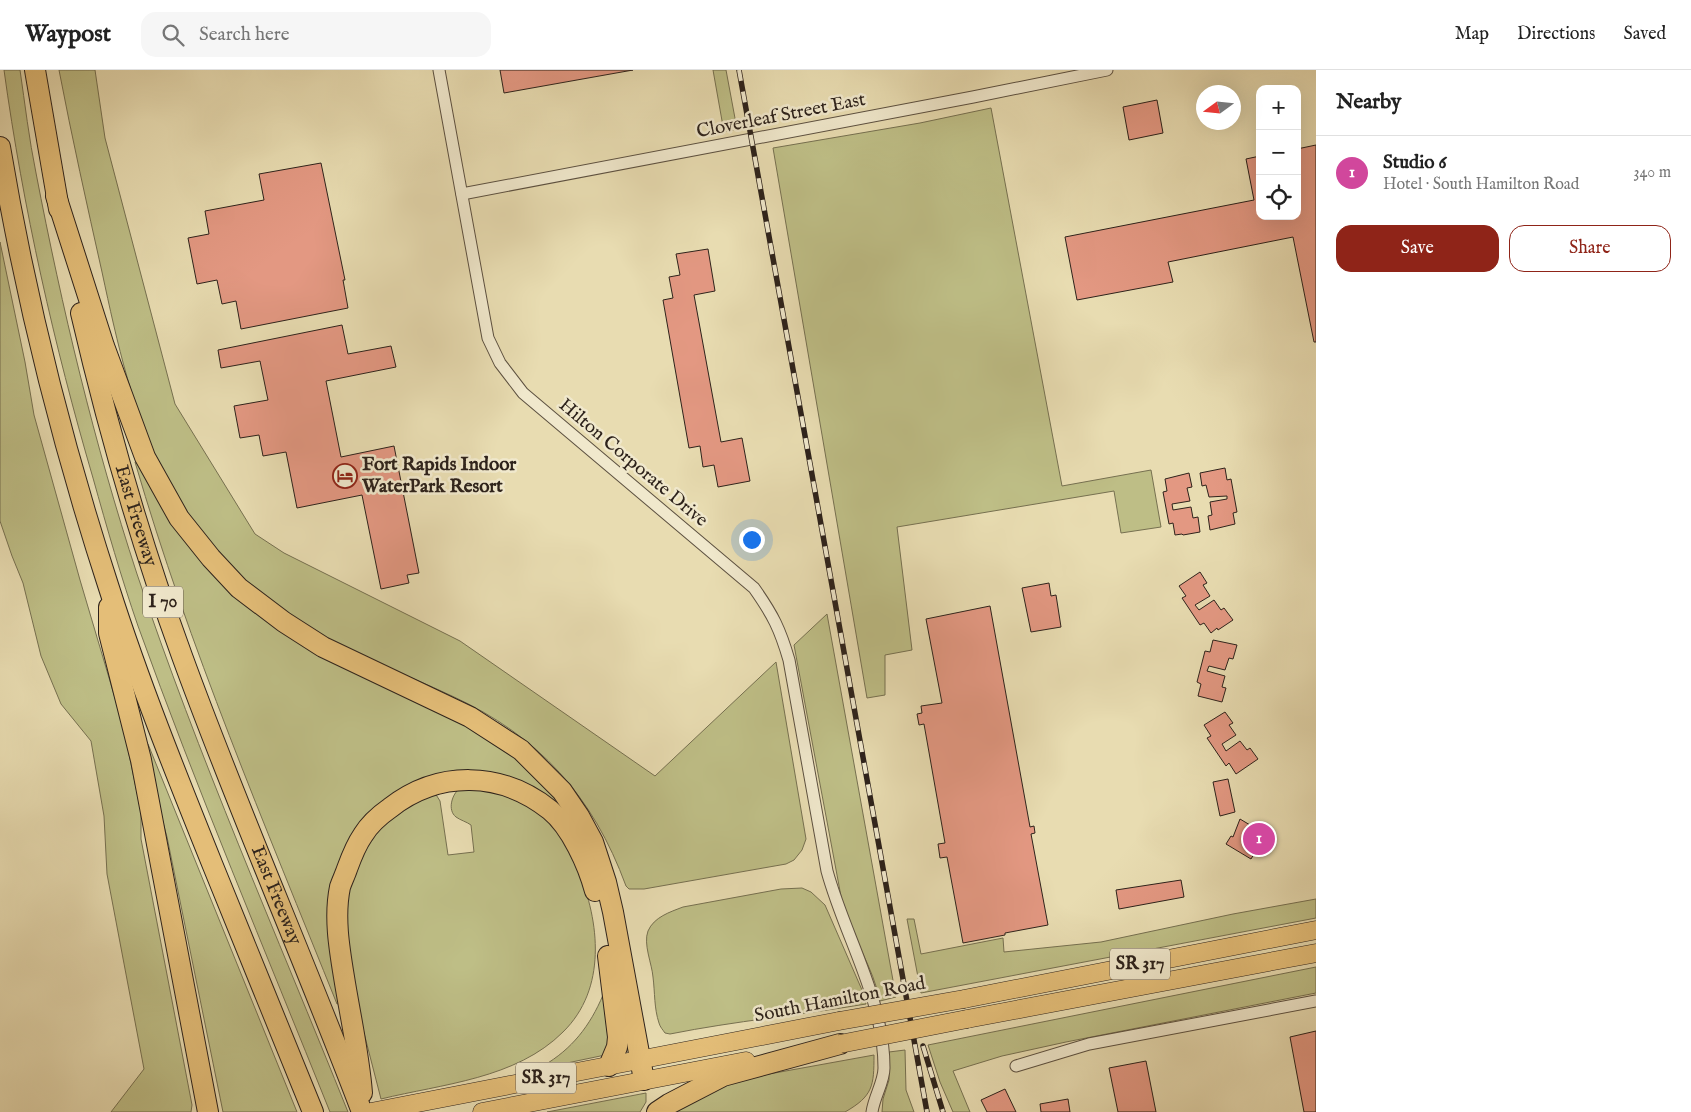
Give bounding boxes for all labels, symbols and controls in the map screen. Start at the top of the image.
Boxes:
search box [141,12,491,57]
text: Waypost [25,19,111,50]
icon: search [159,21,187,49]
text: Search here [199,23,290,47]
text: Map [1455,23,1489,46]
text: Directions [1517,23,1595,46]
text: Saved [1623,23,1666,46]
north arrow [1196,85,1241,130]
map controls [1256,85,1301,220]
button: + [1256,85,1301,130]
street label: Cloverleaf Street East [694,88,868,144]
text: Nearby [1336,89,1401,116]
button: − [1256,130,1301,175]
text: Studio 6 [1383,151,1447,175]
text: 1 [1349,163,1355,183]
text: 340 m [1633,163,1671,183]
button: locate [1256,175,1301,220]
text: Hotel · South Hamilton Road [1383,175,1579,195]
button: Save [1336,225,1499,272]
button: Share [1509,225,1671,272]
street label: Hilton Corporate Drive [553,394,713,533]
place label: Fort Rapids Indoor WaterPark Resort [361,453,517,499]
street label: East Freeway [109,462,163,570]
hotel icon: Fort Rapids Indoor WaterPark Resort [332,463,358,489]
your location [739,527,765,553]
road number: I 70 [143,586,183,618]
pin: 1 [1243,820,1275,858]
street label: East Freeway [245,842,307,949]
road number: SR 317 [1110,949,1170,980]
street label: South Hamilton Road [752,971,928,1028]
road number: SR 317 [516,1062,576,1094]

